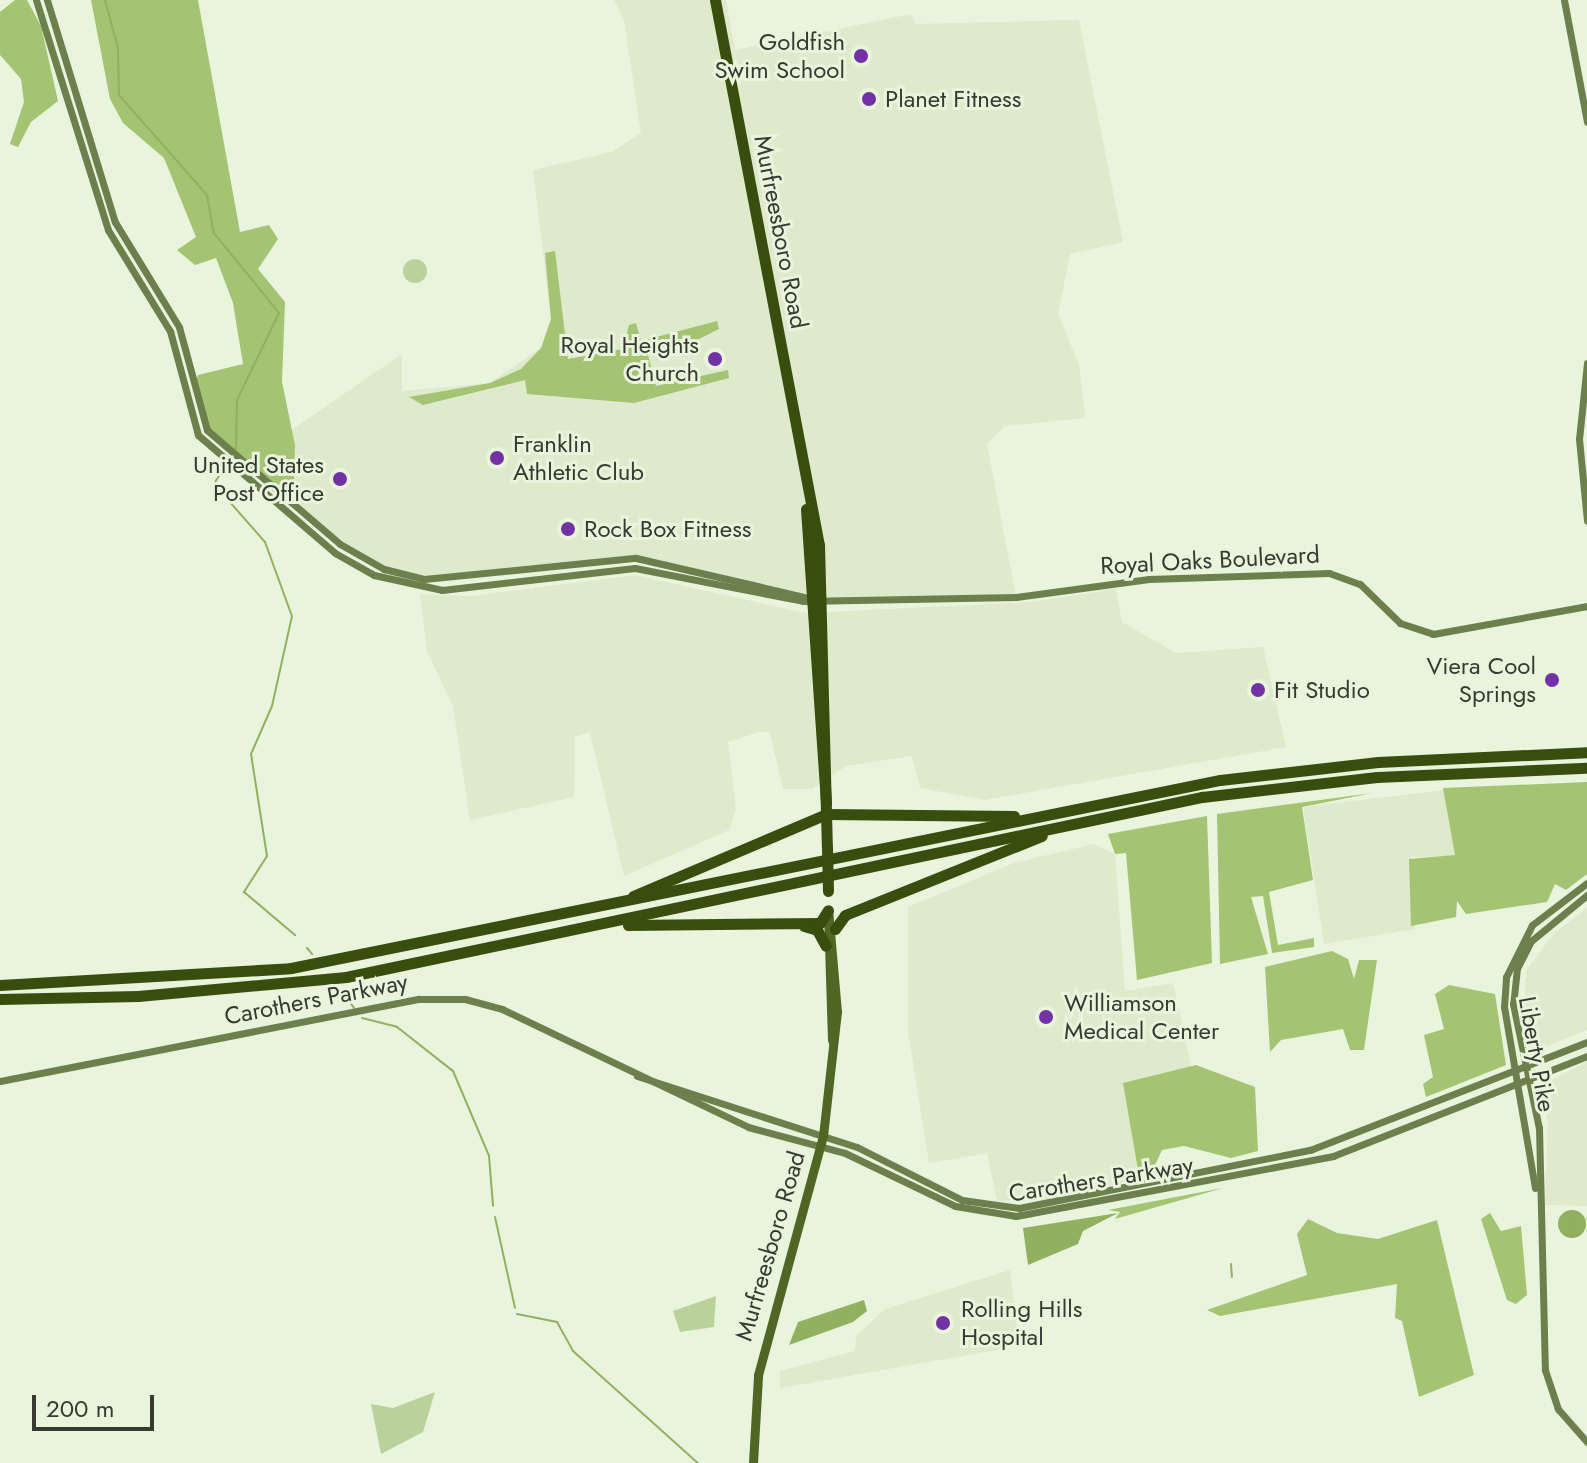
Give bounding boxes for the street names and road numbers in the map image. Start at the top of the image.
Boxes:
street label: Murfreesboro Road [748,133,814,331]
street label: Royal Oaks Boulevard [1100,540,1320,580]
street label: Carothers Parkway [222,967,410,1031]
street label: Liberty Pike [1513,994,1561,1114]
street label: Murfreesboro Road [729,1148,811,1344]
street label: Carothers Parkway [1007,1150,1195,1208]

